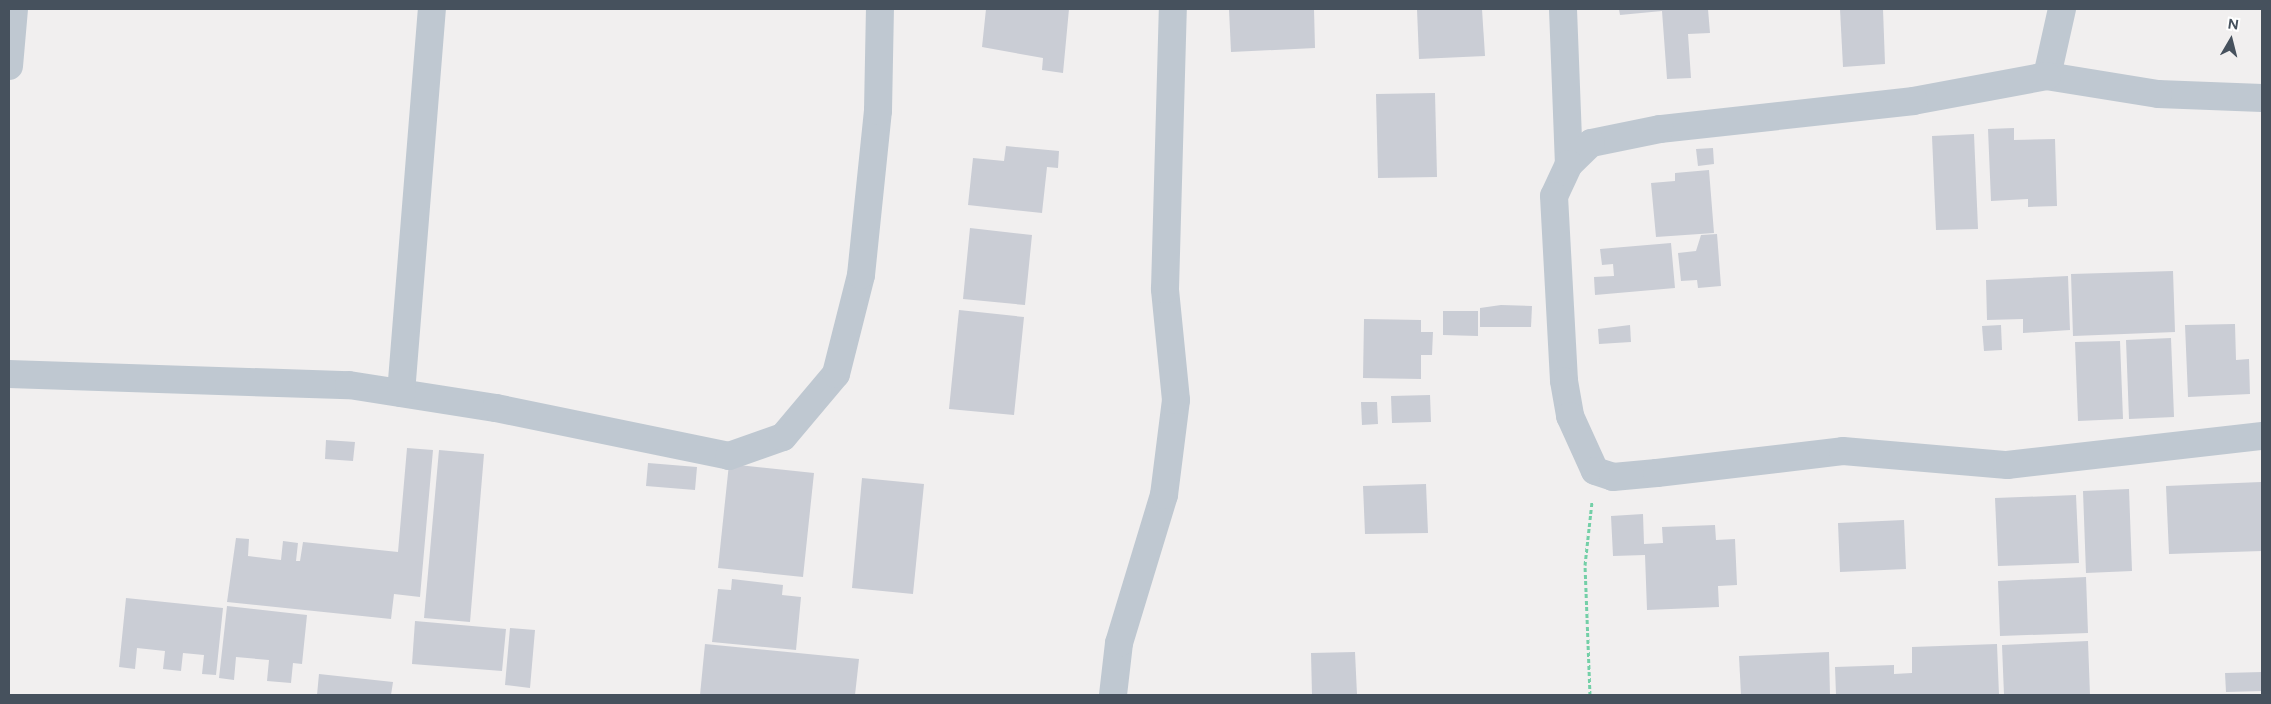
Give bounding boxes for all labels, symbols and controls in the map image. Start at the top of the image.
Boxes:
north arrow [2206,15,2256,65]
text: N [2227,15,2240,34]

